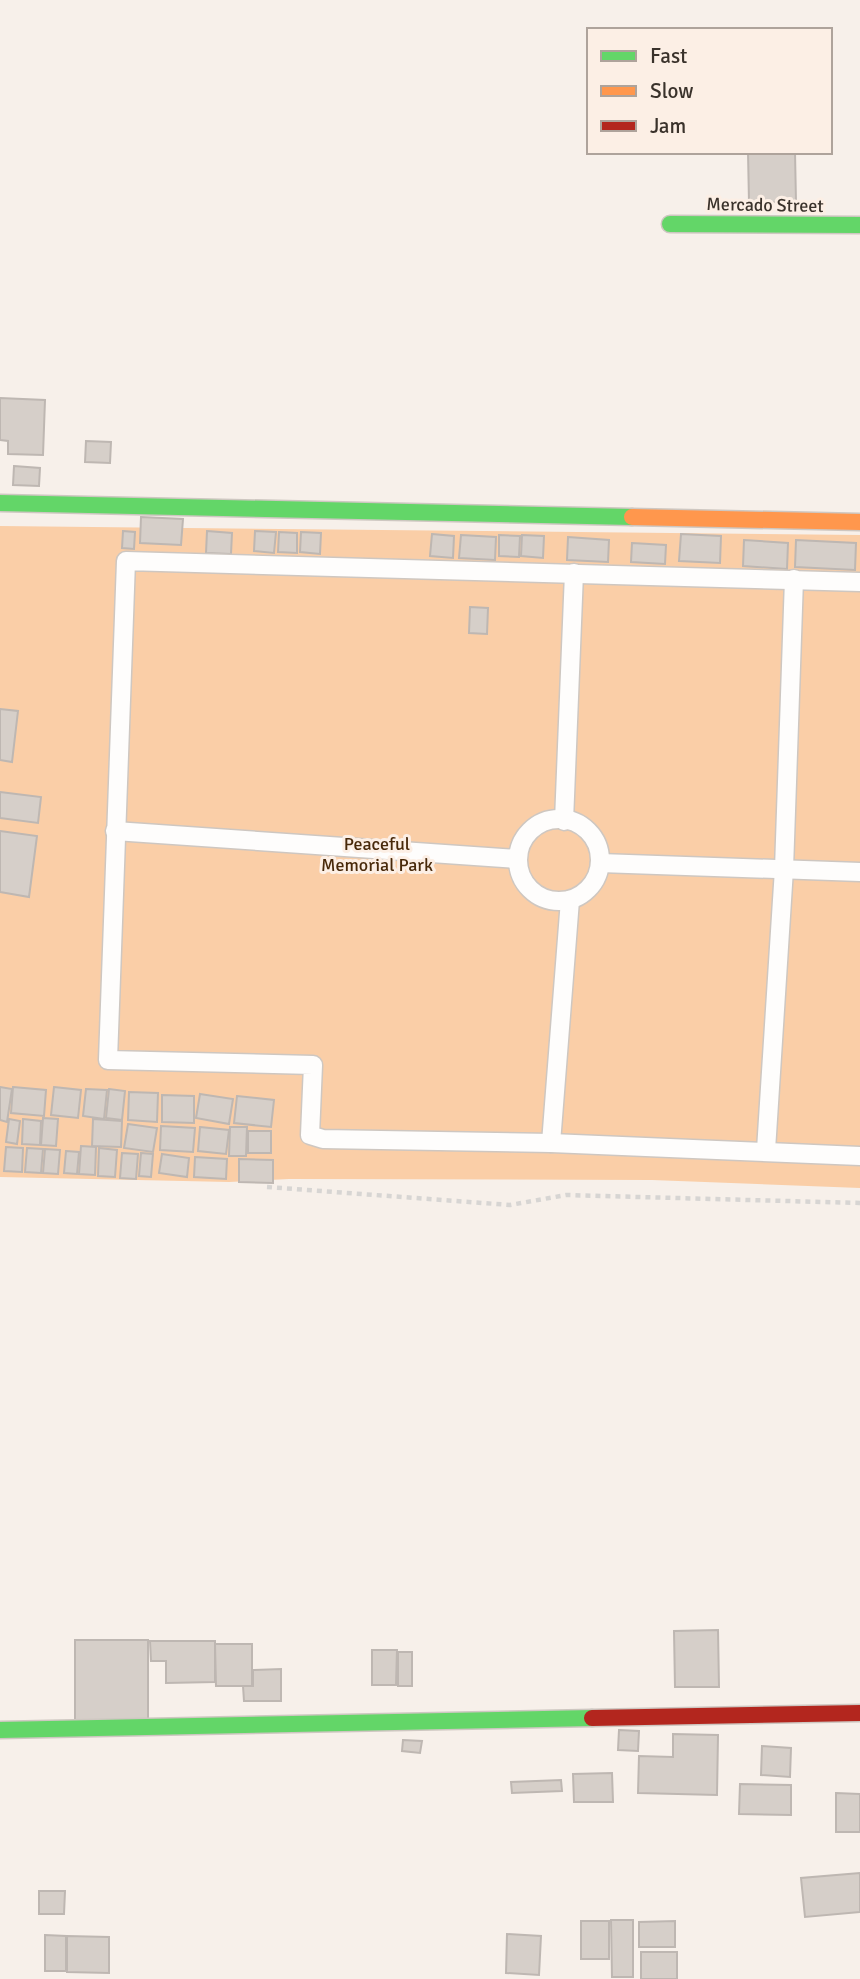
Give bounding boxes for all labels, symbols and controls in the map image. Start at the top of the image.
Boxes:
legend [587,28,832,154]
text: Fast [650,43,687,69]
text: Slow [650,78,694,104]
text: Jam [650,113,686,139]
street label: Mercado Street [706,193,824,217]
park label: Peaceful Memorial Park [321,833,433,876]

